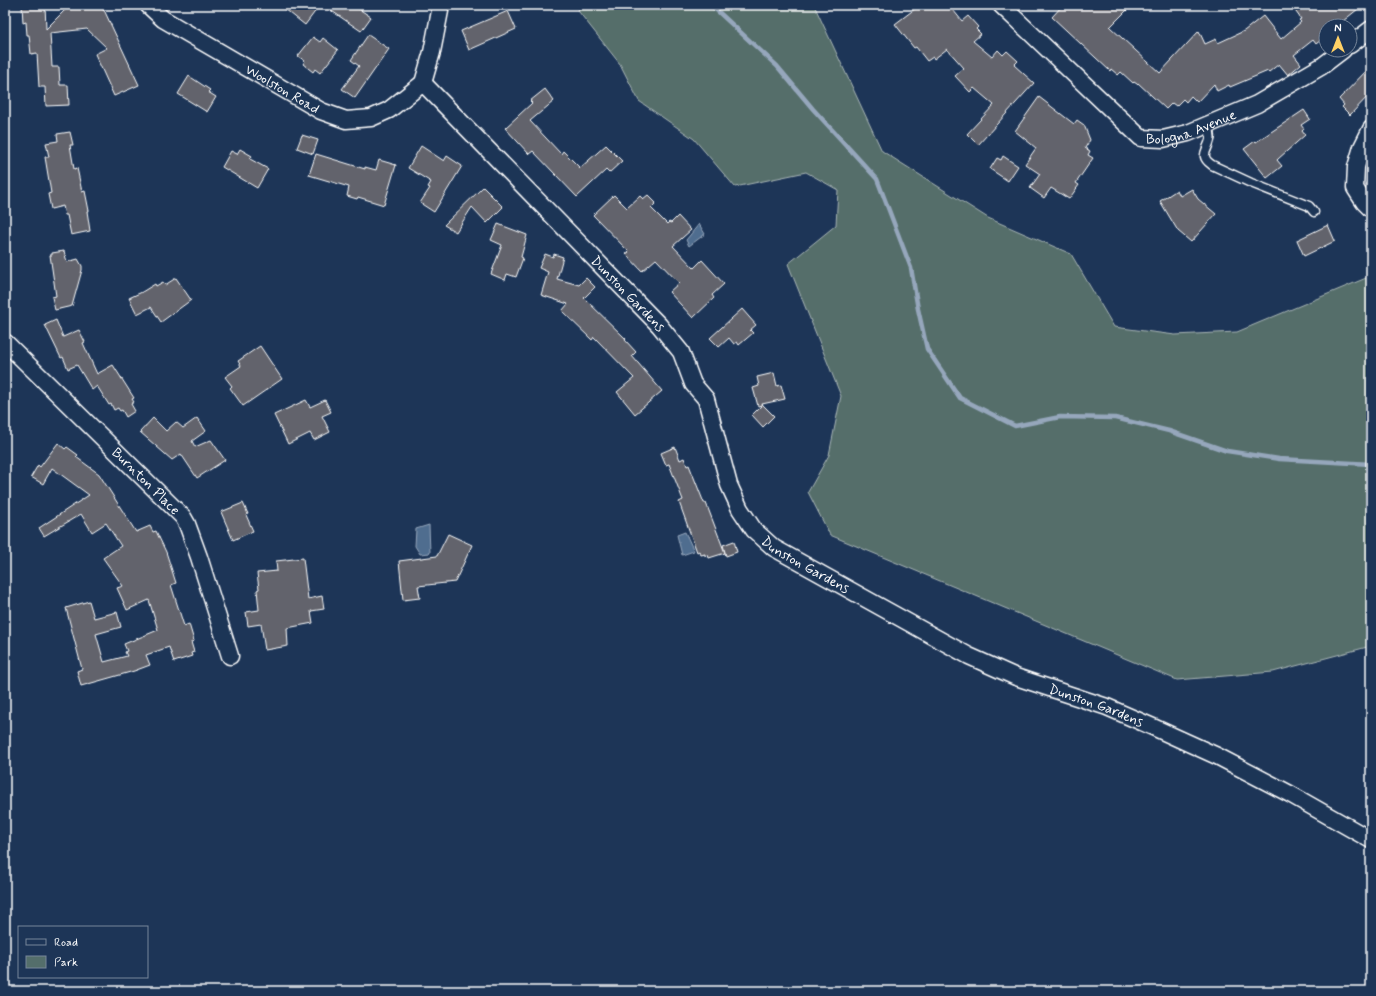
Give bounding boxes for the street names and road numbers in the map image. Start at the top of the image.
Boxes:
street label: Woolston Road [242,61,323,118]
street label: Bologna Avenue [1145,106,1239,149]
street label: Dunston Gardens [586,252,669,336]
street label: Burnton Place [107,444,184,519]
street label: Dunston Gardens [757,533,853,598]
street label: Dunston Gardens [1047,681,1146,732]

